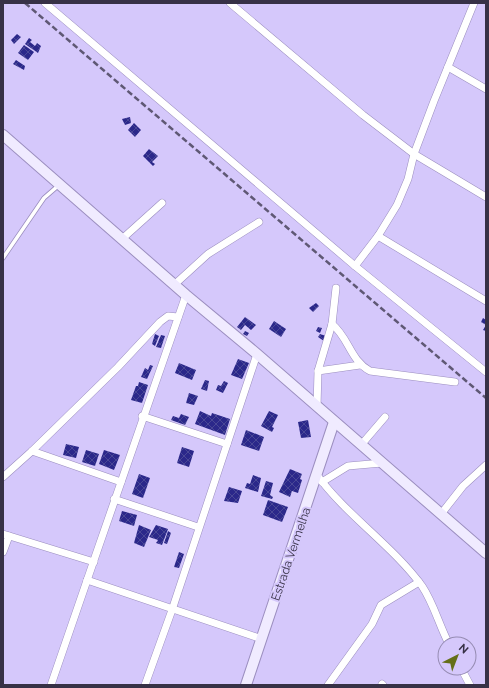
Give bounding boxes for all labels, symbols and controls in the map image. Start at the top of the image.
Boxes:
street label: Estrada Vermelha [268,505,314,603]
north arrow [437,636,477,676]
text: N [456,641,471,657]

